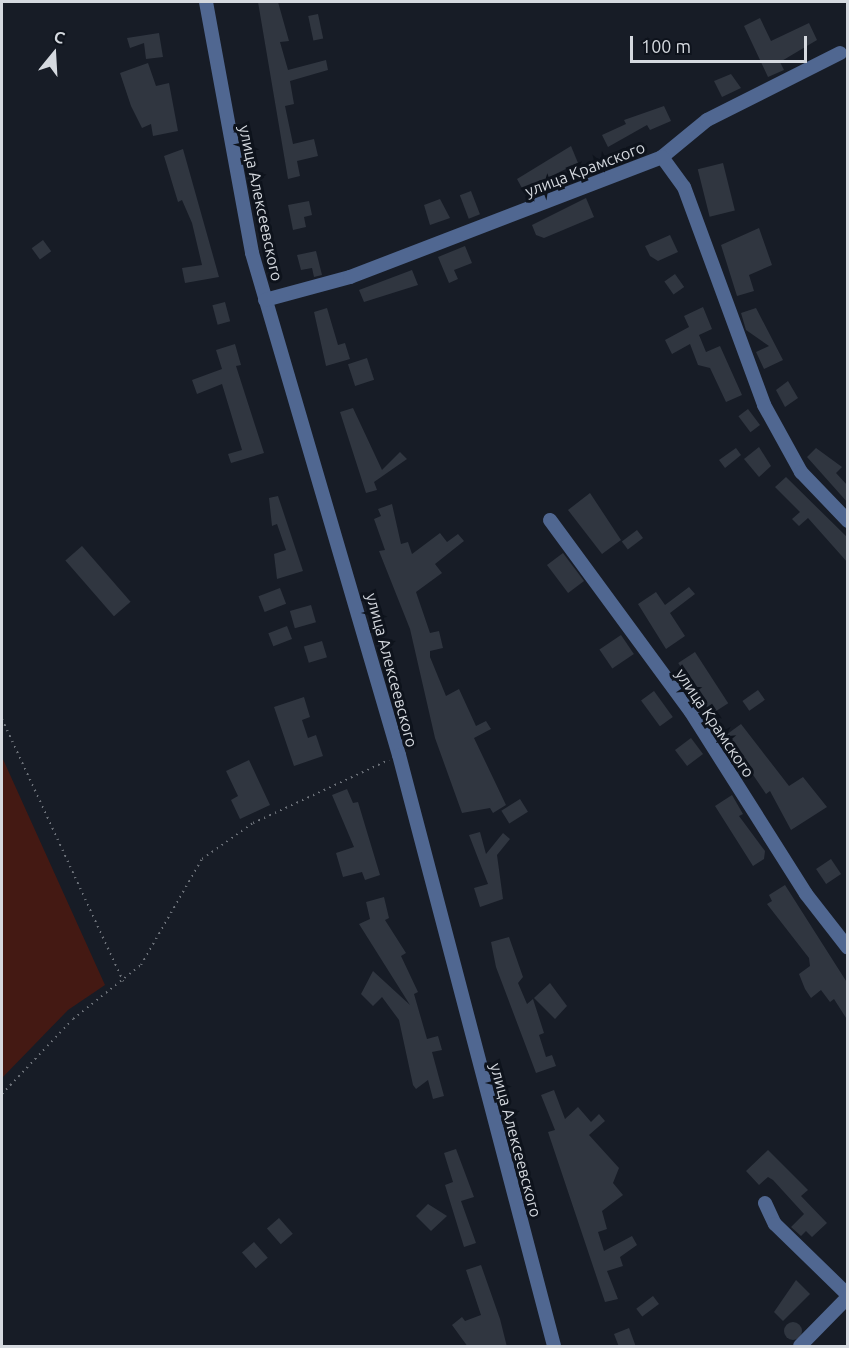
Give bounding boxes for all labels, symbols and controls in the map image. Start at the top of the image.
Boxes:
north arrow [24,24,84,84]
scale bar [633,24,810,62]
text: С [52,27,67,47]
text: 100 m [641,36,691,56]
street label: улица Алексеевского [235,123,287,283]
street label: улица Крамского [522,137,648,201]
street label: улица Алексеевского [362,591,422,749]
street label: улица Крамского [672,665,758,781]
street label: улица Алексеевского [486,1061,546,1219]

